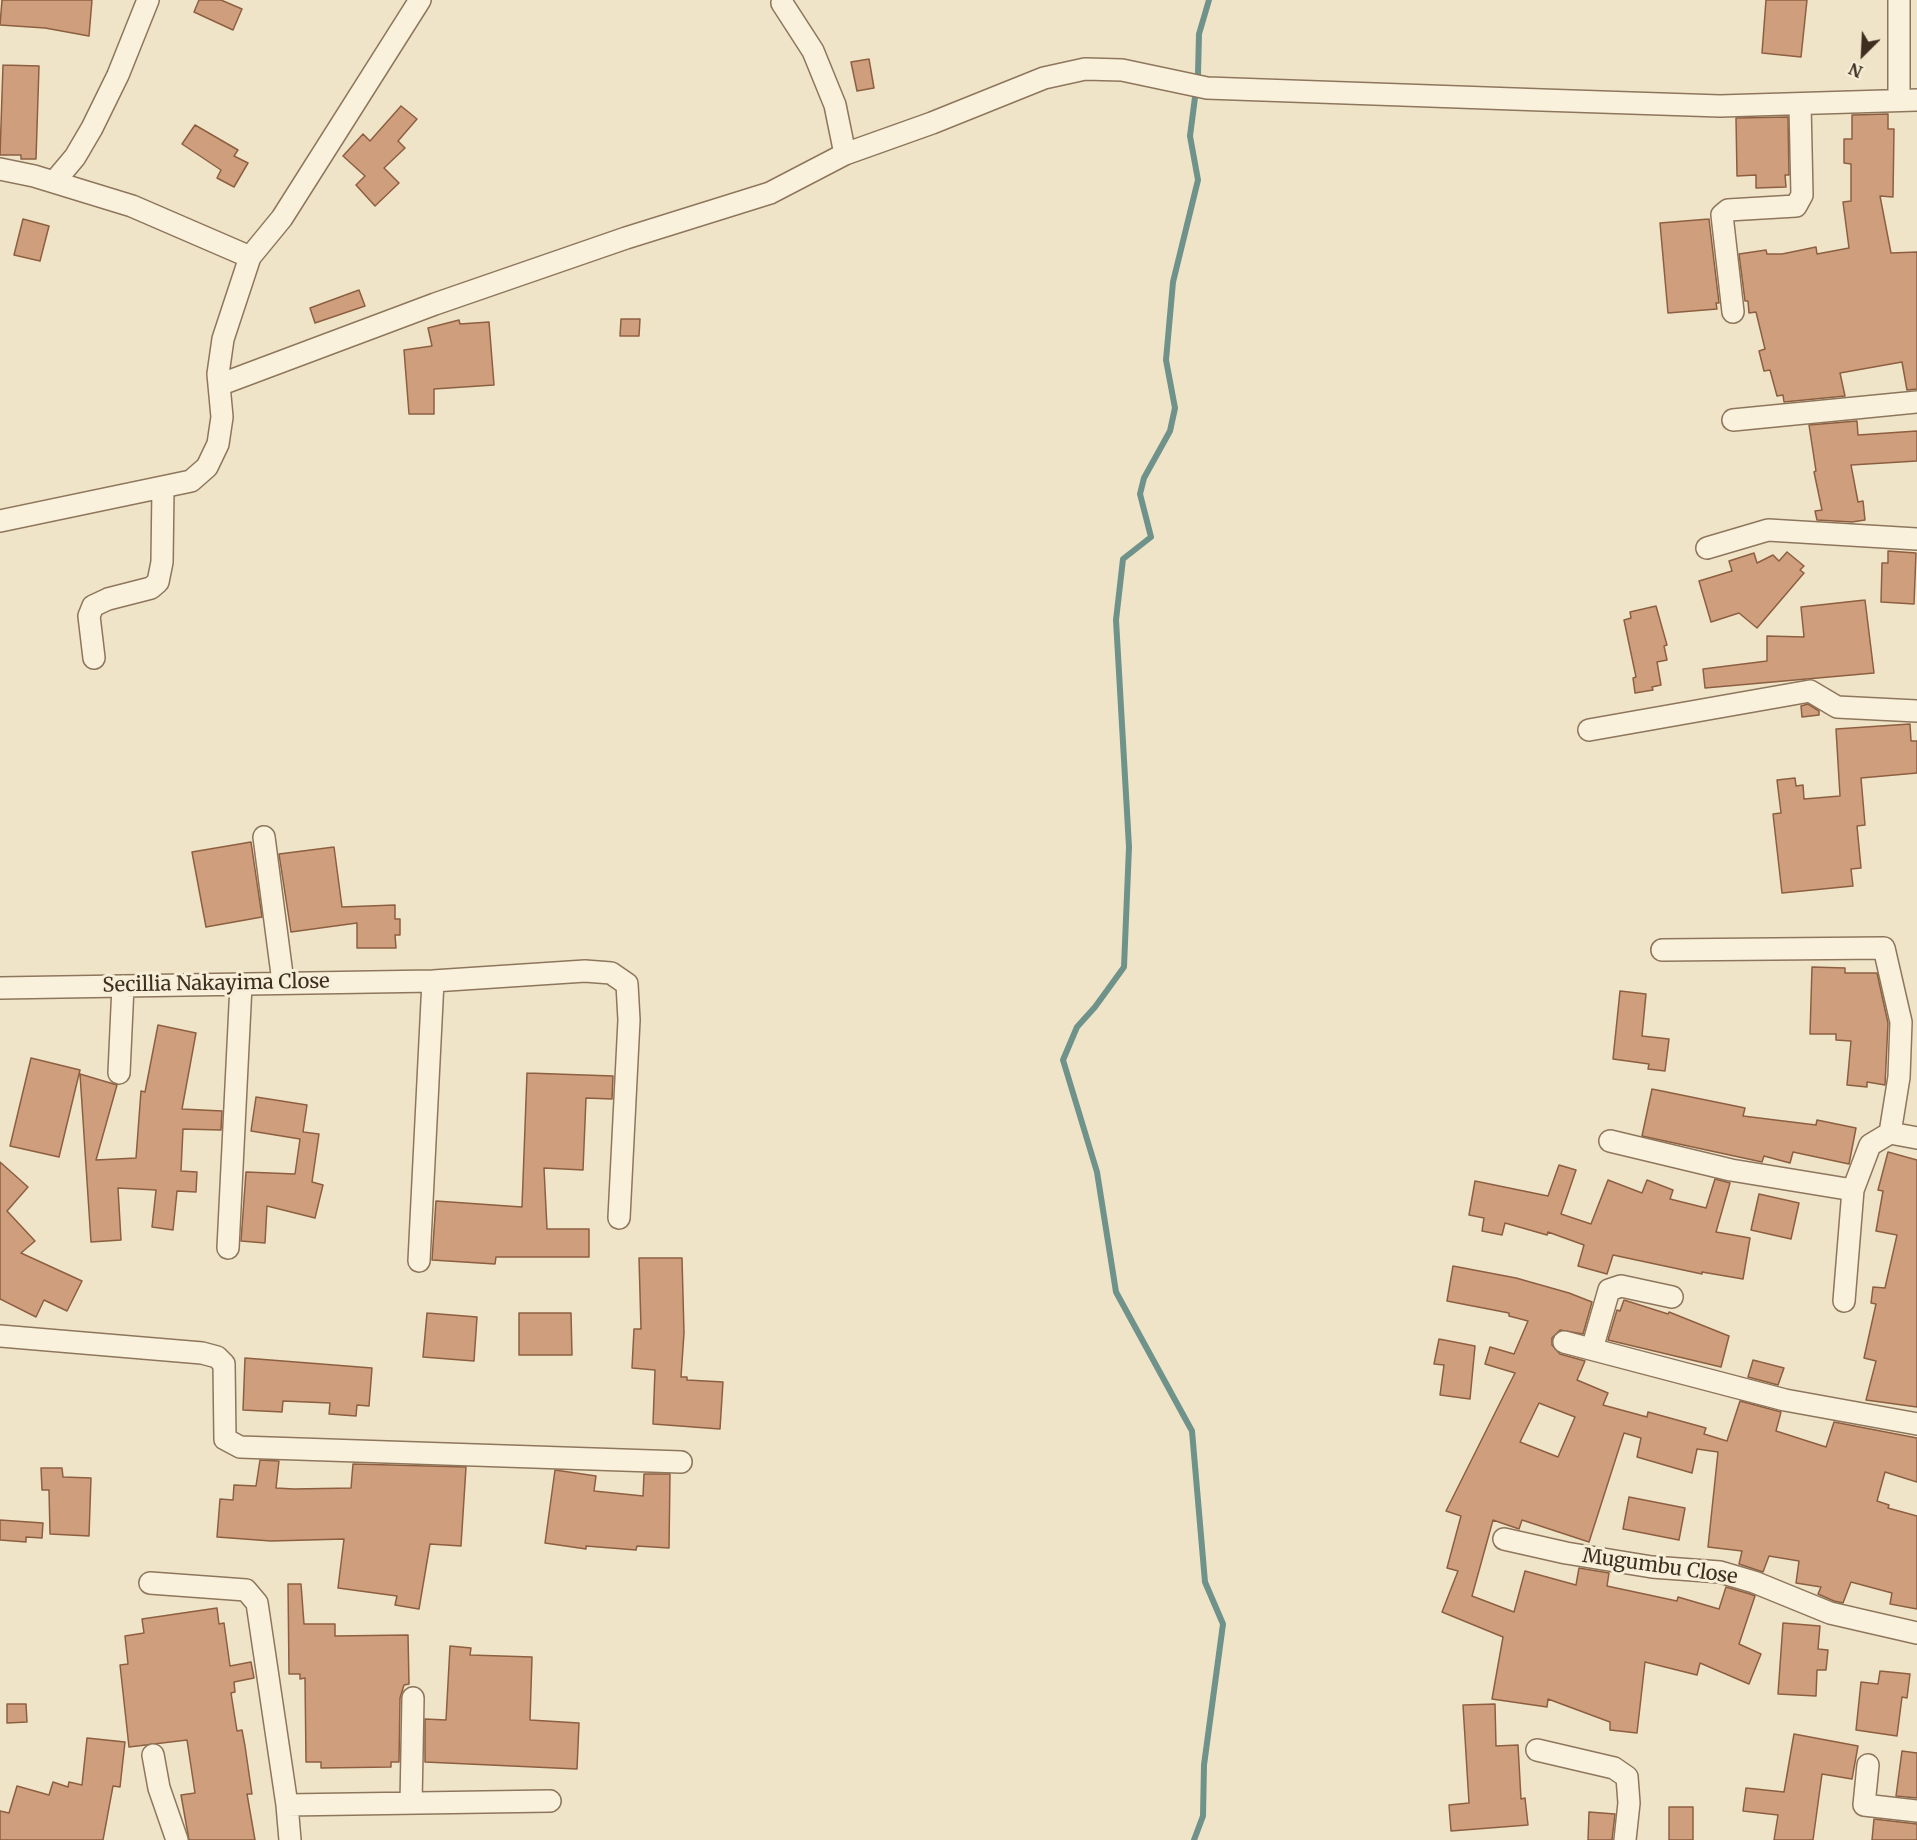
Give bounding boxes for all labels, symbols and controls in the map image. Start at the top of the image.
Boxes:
north arrow [1833,24,1893,84]
text: N [1846,59,1866,82]
street label: Secillia Nakayima Close [102,970,330,998]
street label: Mugumbu Close [1581,1544,1739,1590]

